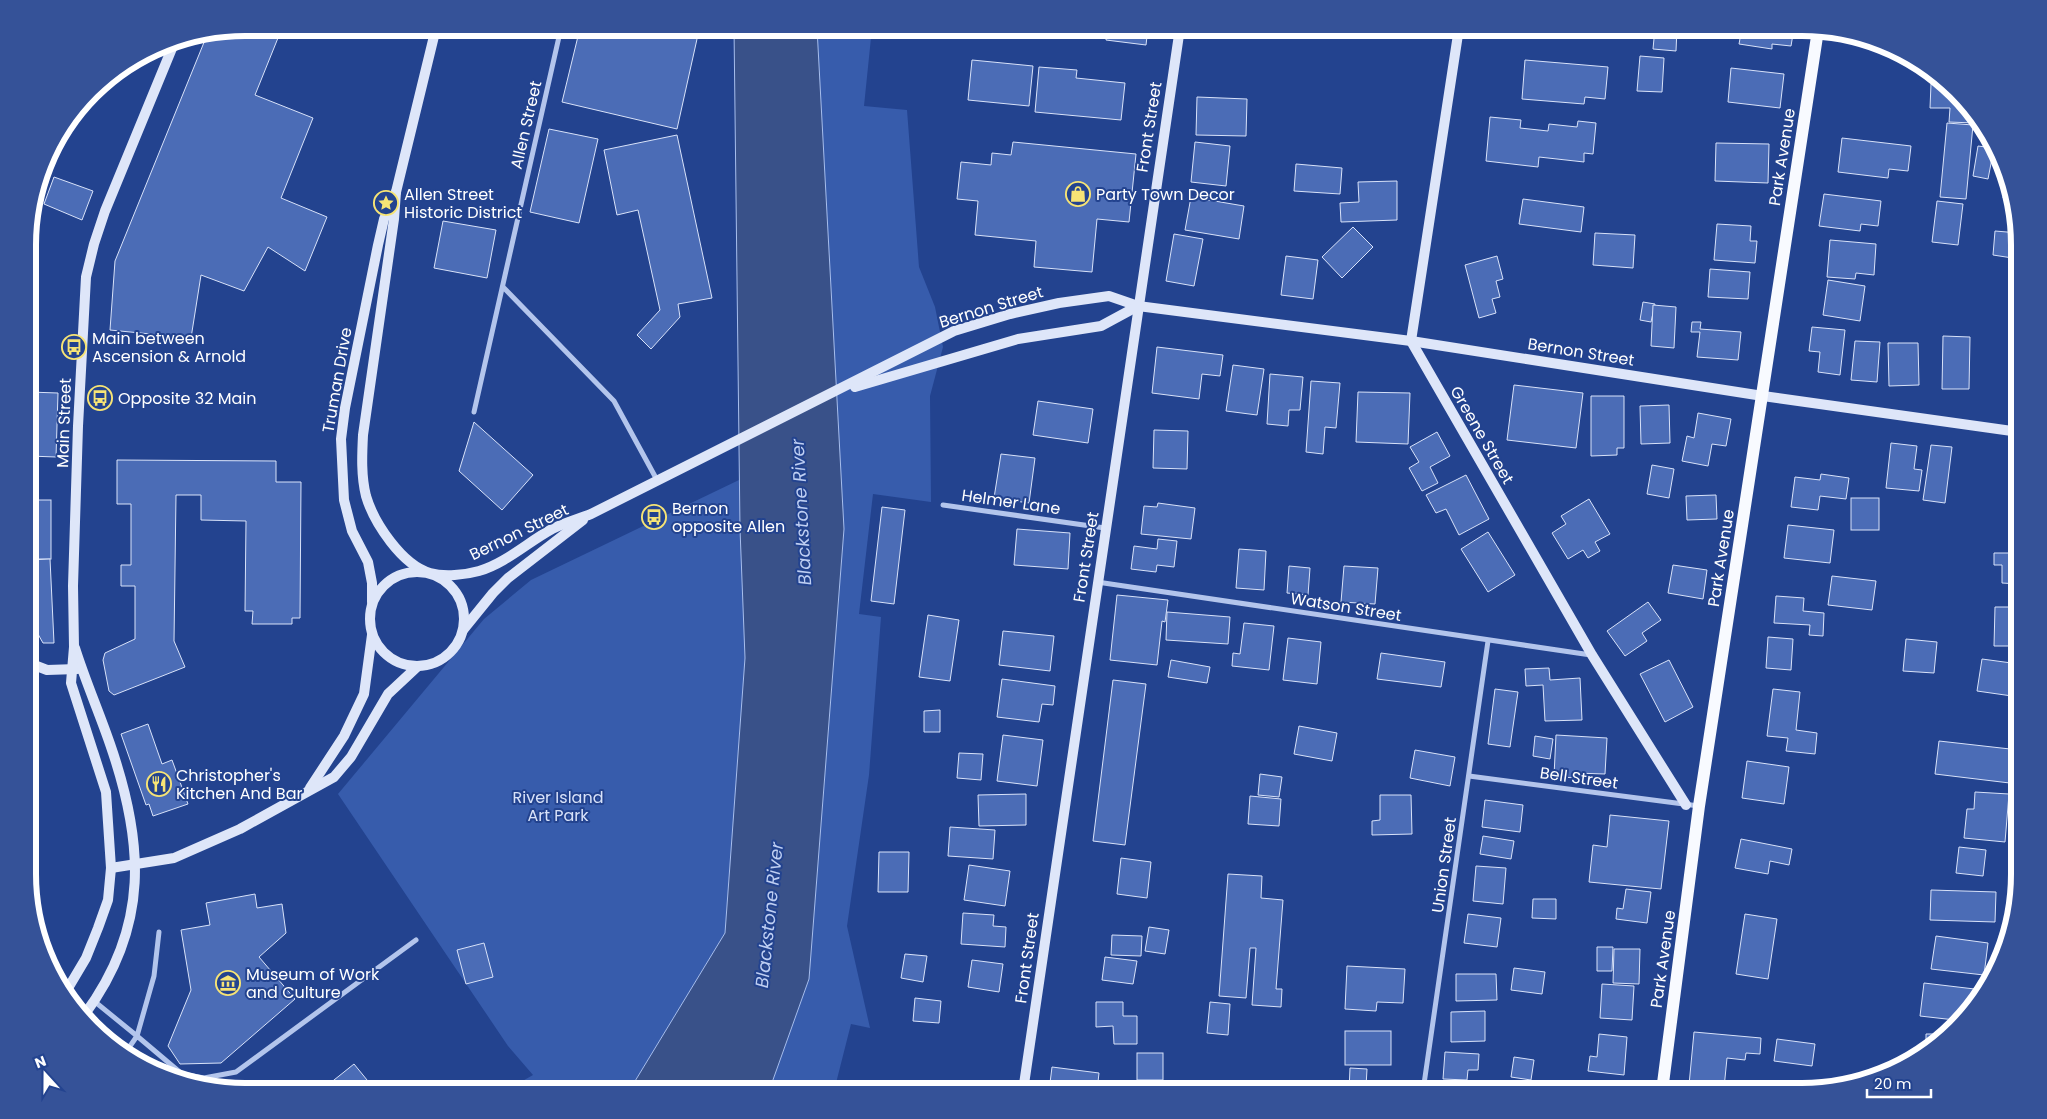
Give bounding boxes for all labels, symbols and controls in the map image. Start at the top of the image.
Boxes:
street label: Allen Street [505,78,547,171]
street label: Front Street [1130,80,1168,174]
street label: Park Avenue [1763,106,1801,208]
shop icon: Party Town Decor [1065,181,1091,207]
place label: Allen Street Historic District [404,183,522,224]
place label: Party Town Decor [1096,183,1235,206]
place icon: Allen Street Historic District [373,190,399,216]
street label: Bernon Street [936,280,1046,334]
street label: Truman Drive [316,325,358,435]
place label: Main between Ascension & Arnold [92,327,246,368]
street label: Bernon Street [1526,332,1636,372]
bus stop icon: Main between Ascension & Arnold [61,334,87,360]
street label: Main Street [51,378,77,468]
street label: Greene Street [1445,382,1519,488]
bus stop icon: Opposite 32 Main [87,385,113,411]
place label: Opposite 32 Main [118,387,256,410]
water label: Blackstone River [785,437,817,586]
street label: Helmer Lane [960,484,1062,520]
place label: Bernon opposite Allen [672,497,785,538]
street label: Bernon Street [466,498,573,566]
bus stop icon: Bernon opposite Allen [641,504,667,530]
street label: Park Avenue [1702,507,1740,609]
street label: Front Street [1067,510,1105,604]
street label: Watson Street [1289,587,1403,627]
street label: Bell Street [1538,761,1620,795]
place label: Christopher's Kitchen And Bar [176,764,302,805]
restaurant icon: Christopher's Kitchen And Bar [146,771,172,797]
park label: River Island Art Park [513,786,603,827]
street label: Union Street [1426,815,1462,914]
water label: Blackstone River [749,839,789,989]
street label: Park Avenue [1645,908,1681,1009]
street label: Front Street [1009,911,1045,1005]
place label: Museum of Work and Culture [246,963,380,1004]
museum icon: Museum of Work and Culture [215,970,241,996]
north arrow [20,1049,70,1099]
text: N [32,1051,49,1073]
scale bar [1867,1066,1931,1098]
text: 20 m [1874,1073,1912,1094]

